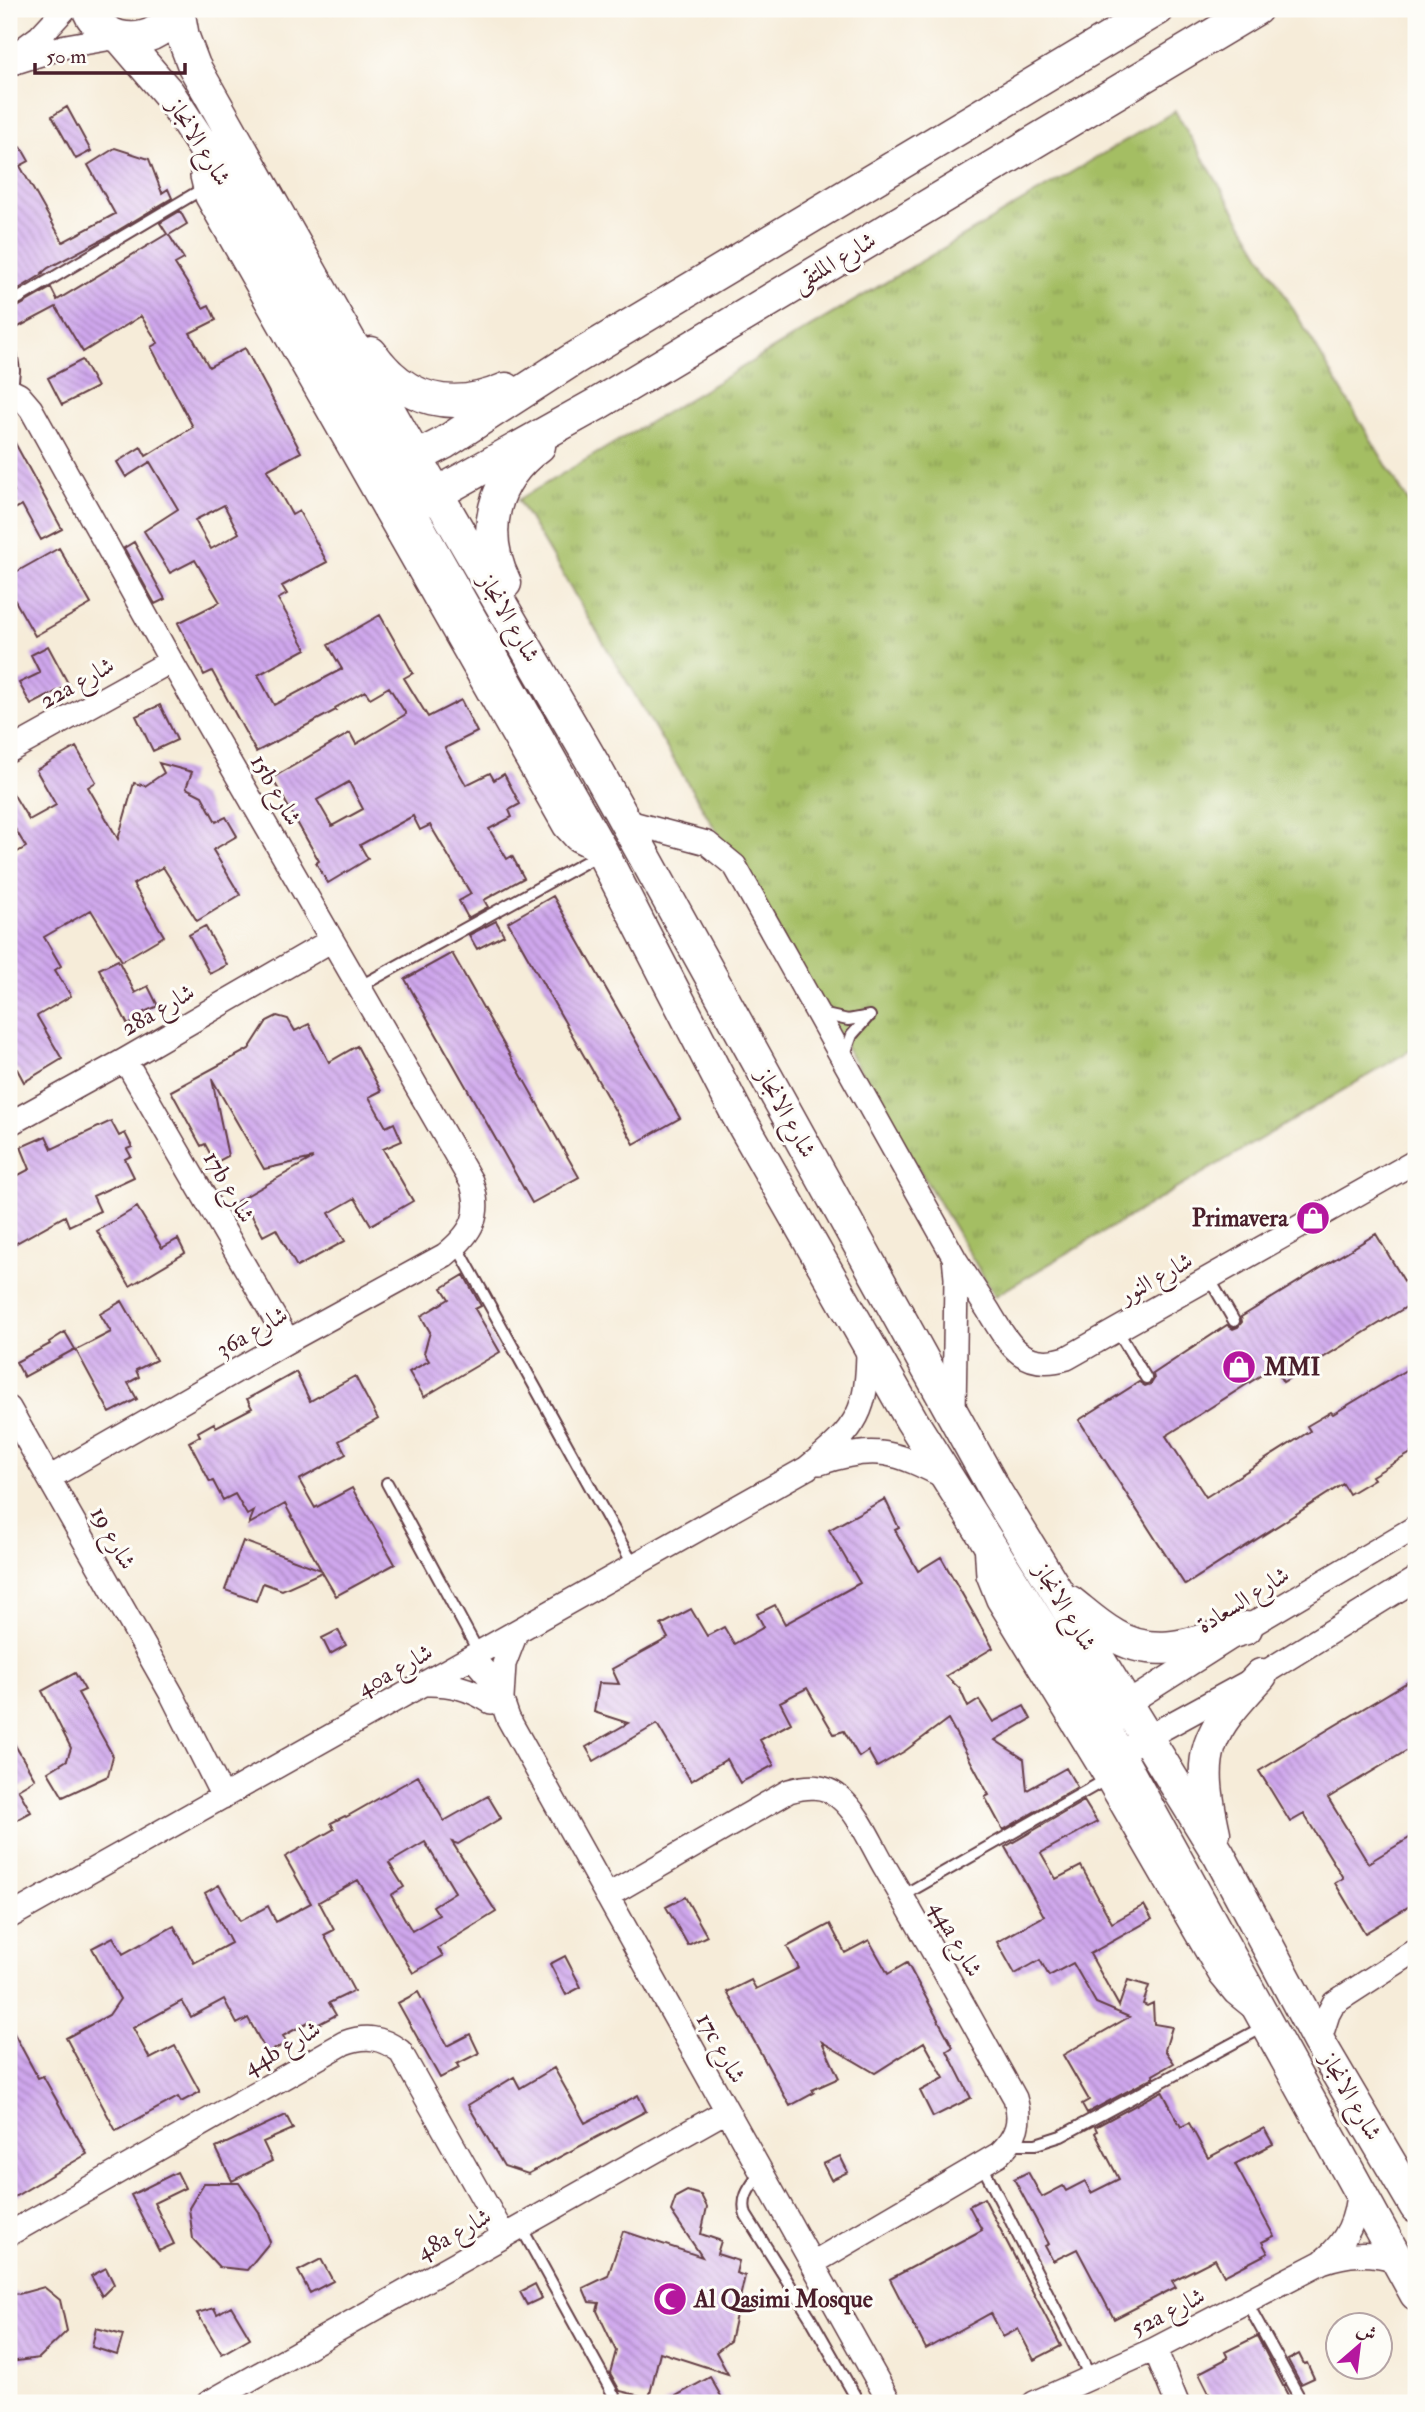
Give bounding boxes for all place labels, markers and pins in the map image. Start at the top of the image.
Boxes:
shop icon: Primavera [1294,1199,1332,1237]
place label: Primavera [1192,1203,1289,1234]
shop icon: MMI [1220,1348,1258,1386]
place label: MMI [1263,1352,1320,1383]
mosque icon: Al Qasimi Mosque [651,2280,689,2318]
place label: Al Qasimi Mosque [693,2284,873,2315]

